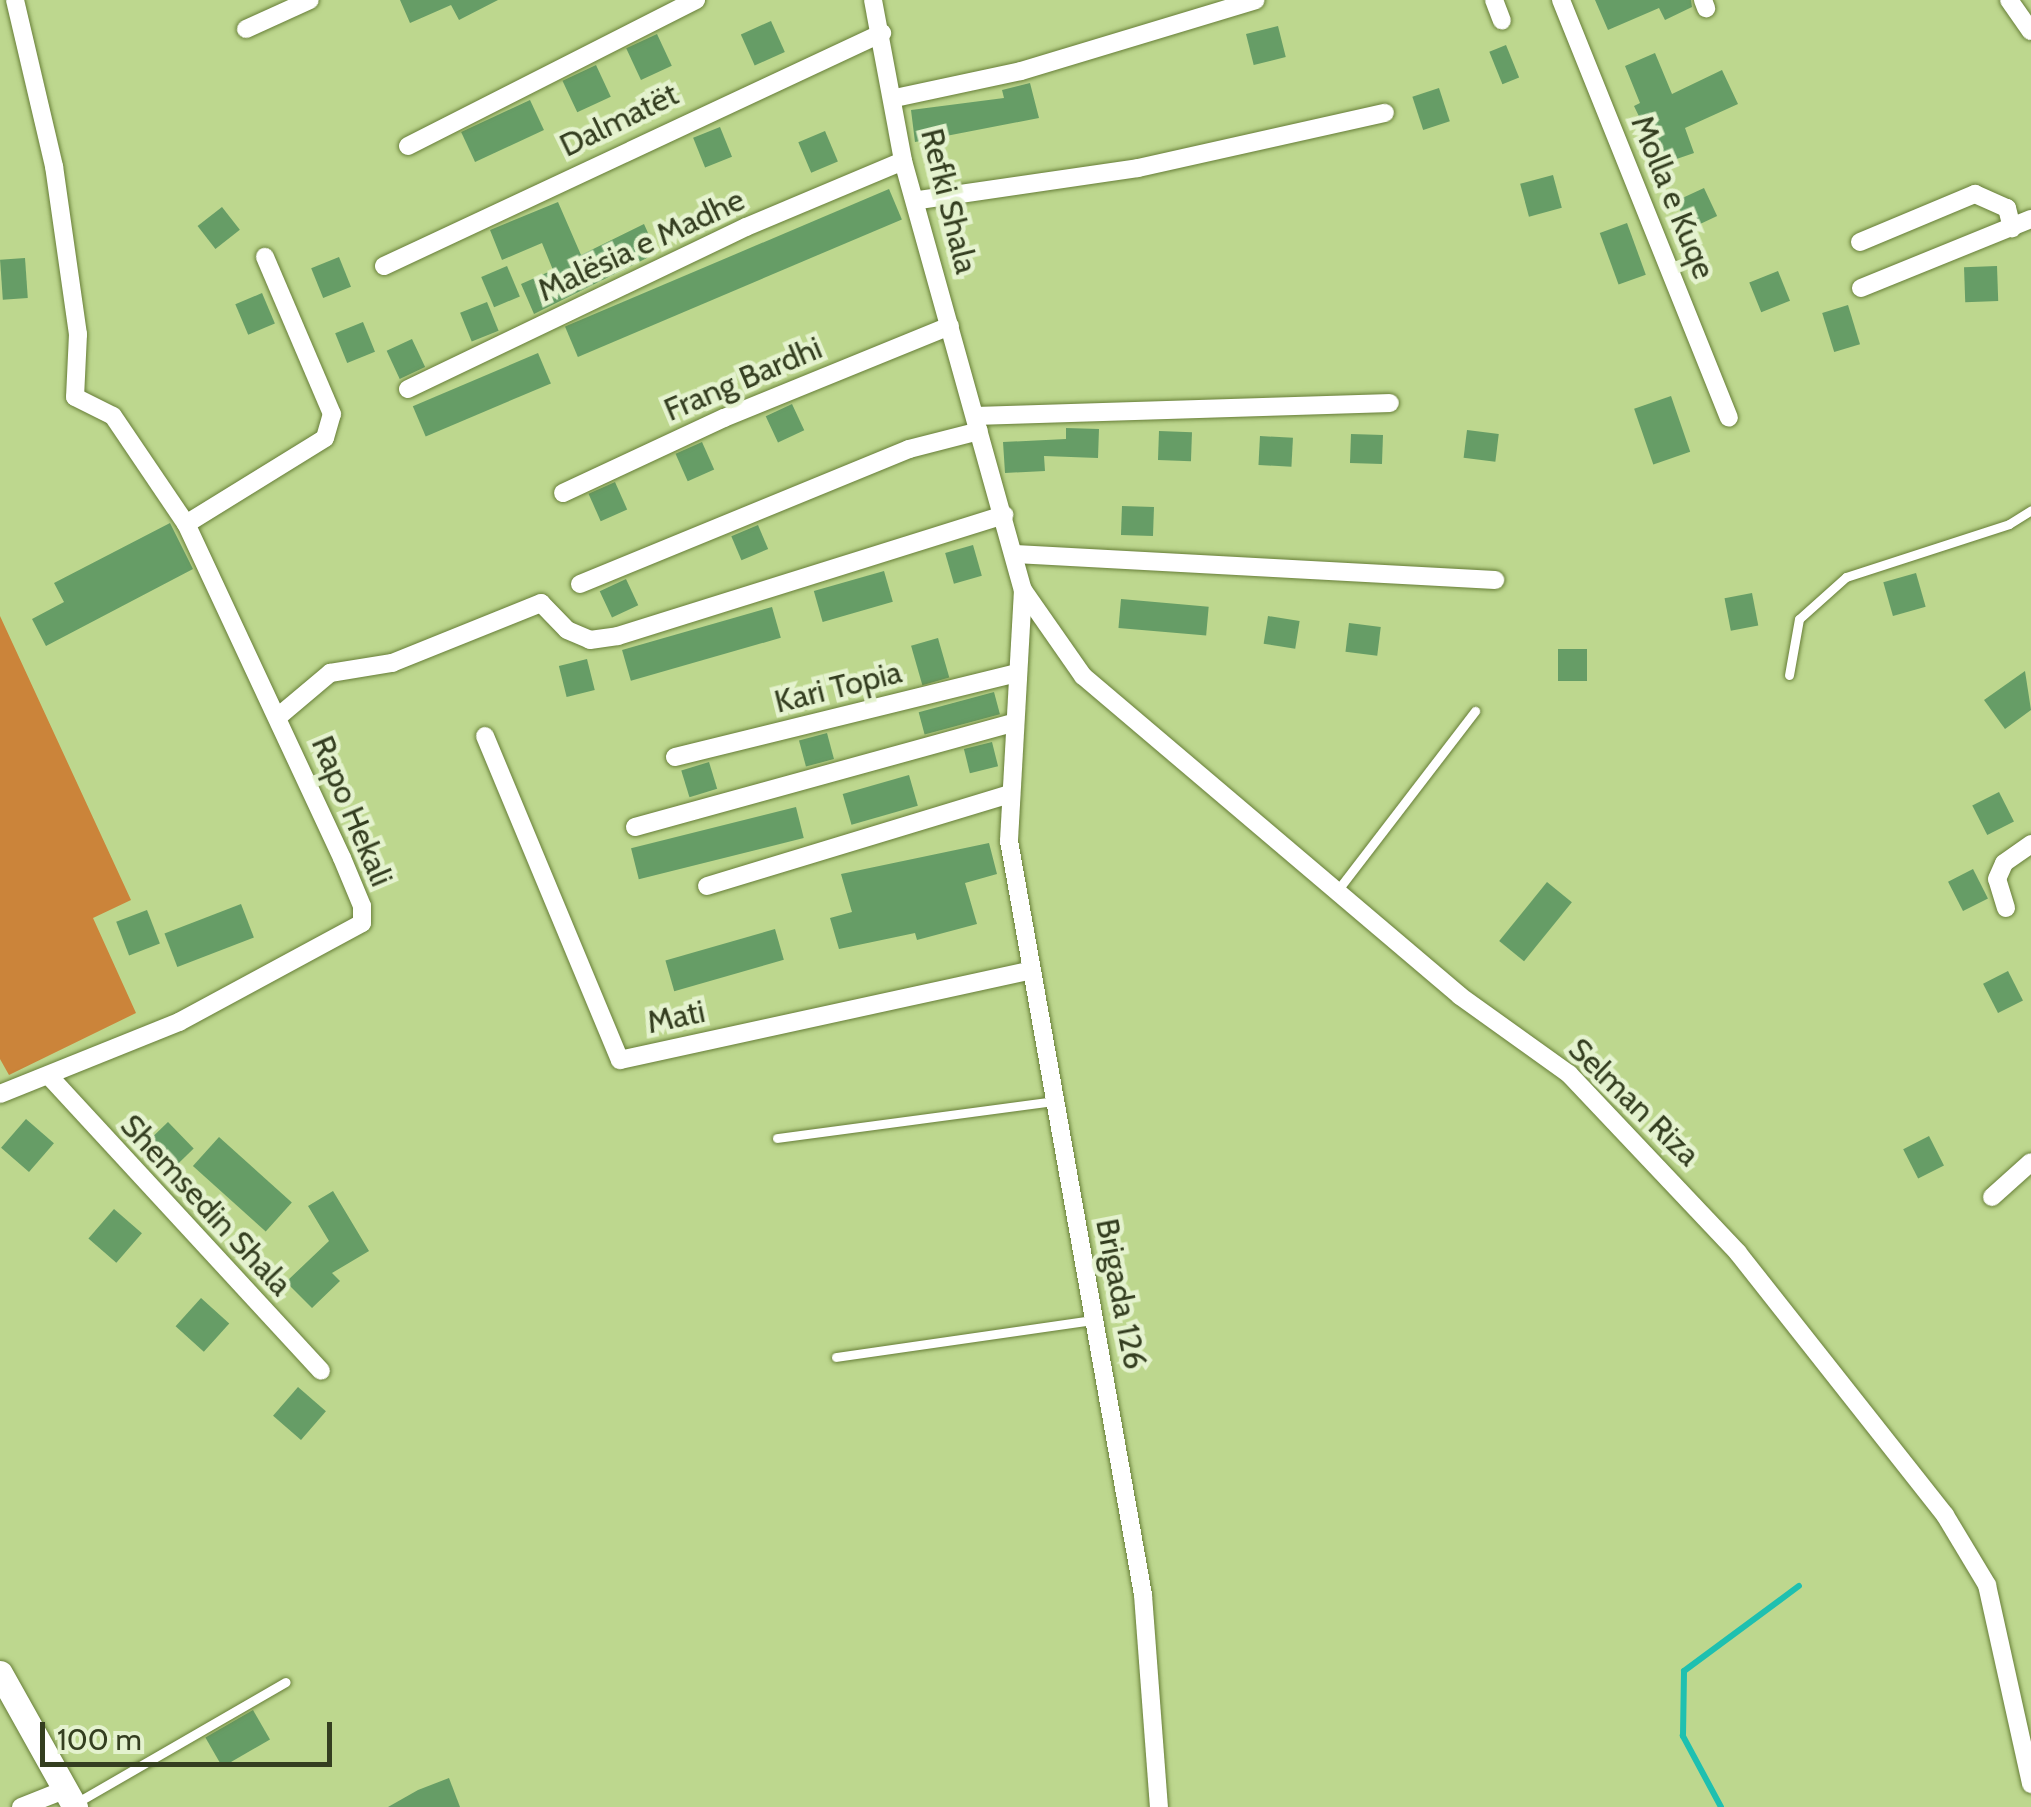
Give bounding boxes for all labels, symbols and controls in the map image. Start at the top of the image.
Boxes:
street label: Dalmatët [554,75,684,165]
street label: Molla e Kuqe [1623,110,1723,284]
street label: Refki Shala [912,125,986,277]
street label: Malësia e Madhe [531,180,751,310]
street label: Frang Bardhi [658,329,828,429]
street label: Kari Topia [770,653,906,721]
street label: Rapo Hekali [303,730,401,892]
street label: Mati [643,992,709,1042]
street label: Selman Riza [1560,1030,1708,1174]
street label: Shemsedin Shala [112,1106,300,1304]
street label: Brigada 126 [1088,1215,1154,1373]
scale bar [45,1702,338,1764]
text: 100 m [57,1721,142,1758]

